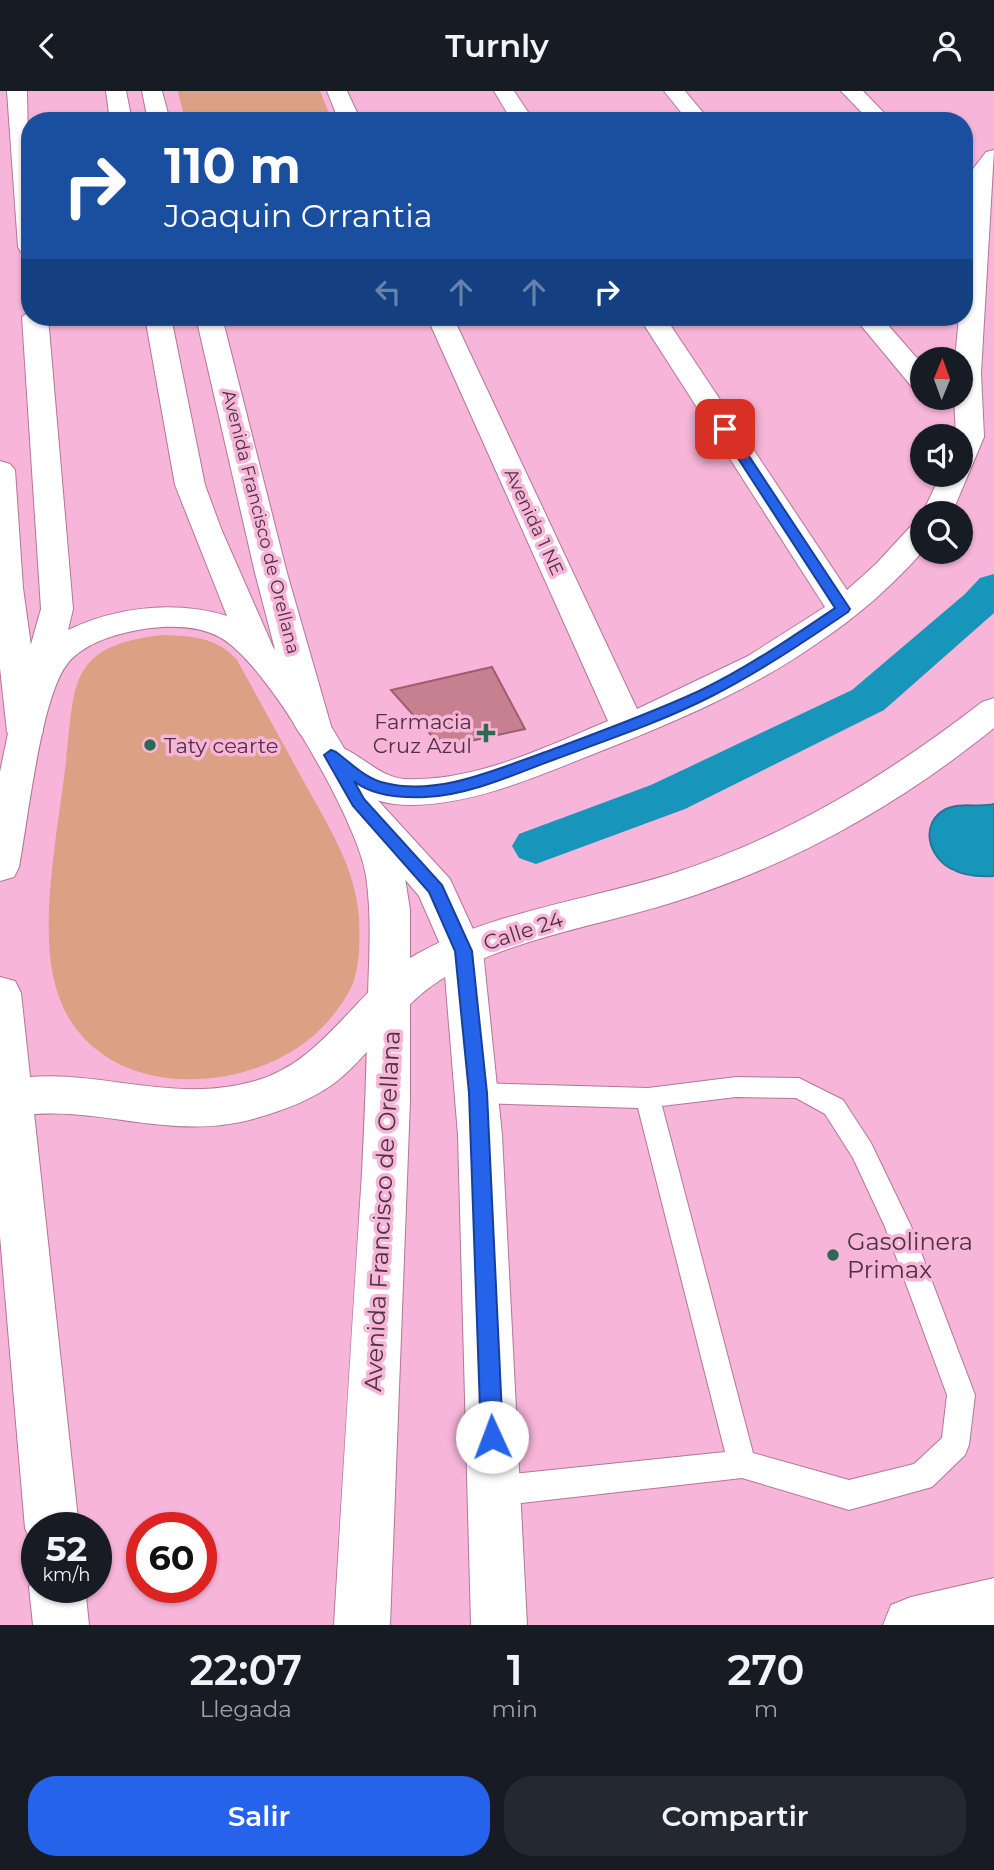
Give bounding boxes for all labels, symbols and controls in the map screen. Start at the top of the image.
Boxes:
text: Turnly [445,26,549,65]
icon: back [28,27,66,65]
icon: person [928,27,966,65]
text: 110 m [164,136,301,195]
icon: right [49,140,140,231]
text: Joaquin Orrantia [164,196,433,235]
icon: left [369,273,407,311]
icon: ahead [442,273,480,311]
icon: ahead [515,273,553,311]
icon: right [588,273,626,311]
north arrow [910,347,973,409]
map controls [910,347,973,564]
street label: Avenida Francisco de Orellana [218,388,304,656]
pin [695,399,755,459]
icon: arrive [706,410,744,448]
button: sound [910,424,973,487]
street label: Avenida 1 NE [500,465,568,579]
button: search [910,501,973,564]
place label: Farmacia Cruz Azul [373,709,472,758]
marker: Farmacia Cruz Azul [478,725,494,741]
place label: Taty cearte [164,733,278,758]
marker: Taty cearte [142,737,158,753]
street label: Calle 24 [480,906,566,956]
street label: Avenida Francisco de Orellana [358,1030,406,1392]
place label: Gasolinera Primax [847,1227,973,1284]
marker: Gasolinera Primax [825,1247,841,1263]
position arrow [455,1400,529,1474]
speed limit sign: 60 [126,1512,217,1603]
text: 52 [46,1527,87,1570]
text: km/h [42,1564,91,1586]
text: 22:07 [189,1644,302,1696]
text: 1 [507,1644,523,1696]
text: 270 [727,1644,805,1696]
text: Llegada [200,1695,292,1723]
text: min [492,1695,538,1723]
text: m [754,1695,778,1723]
button: Salir [28,1776,490,1856]
button: Compartir [504,1776,966,1856]

